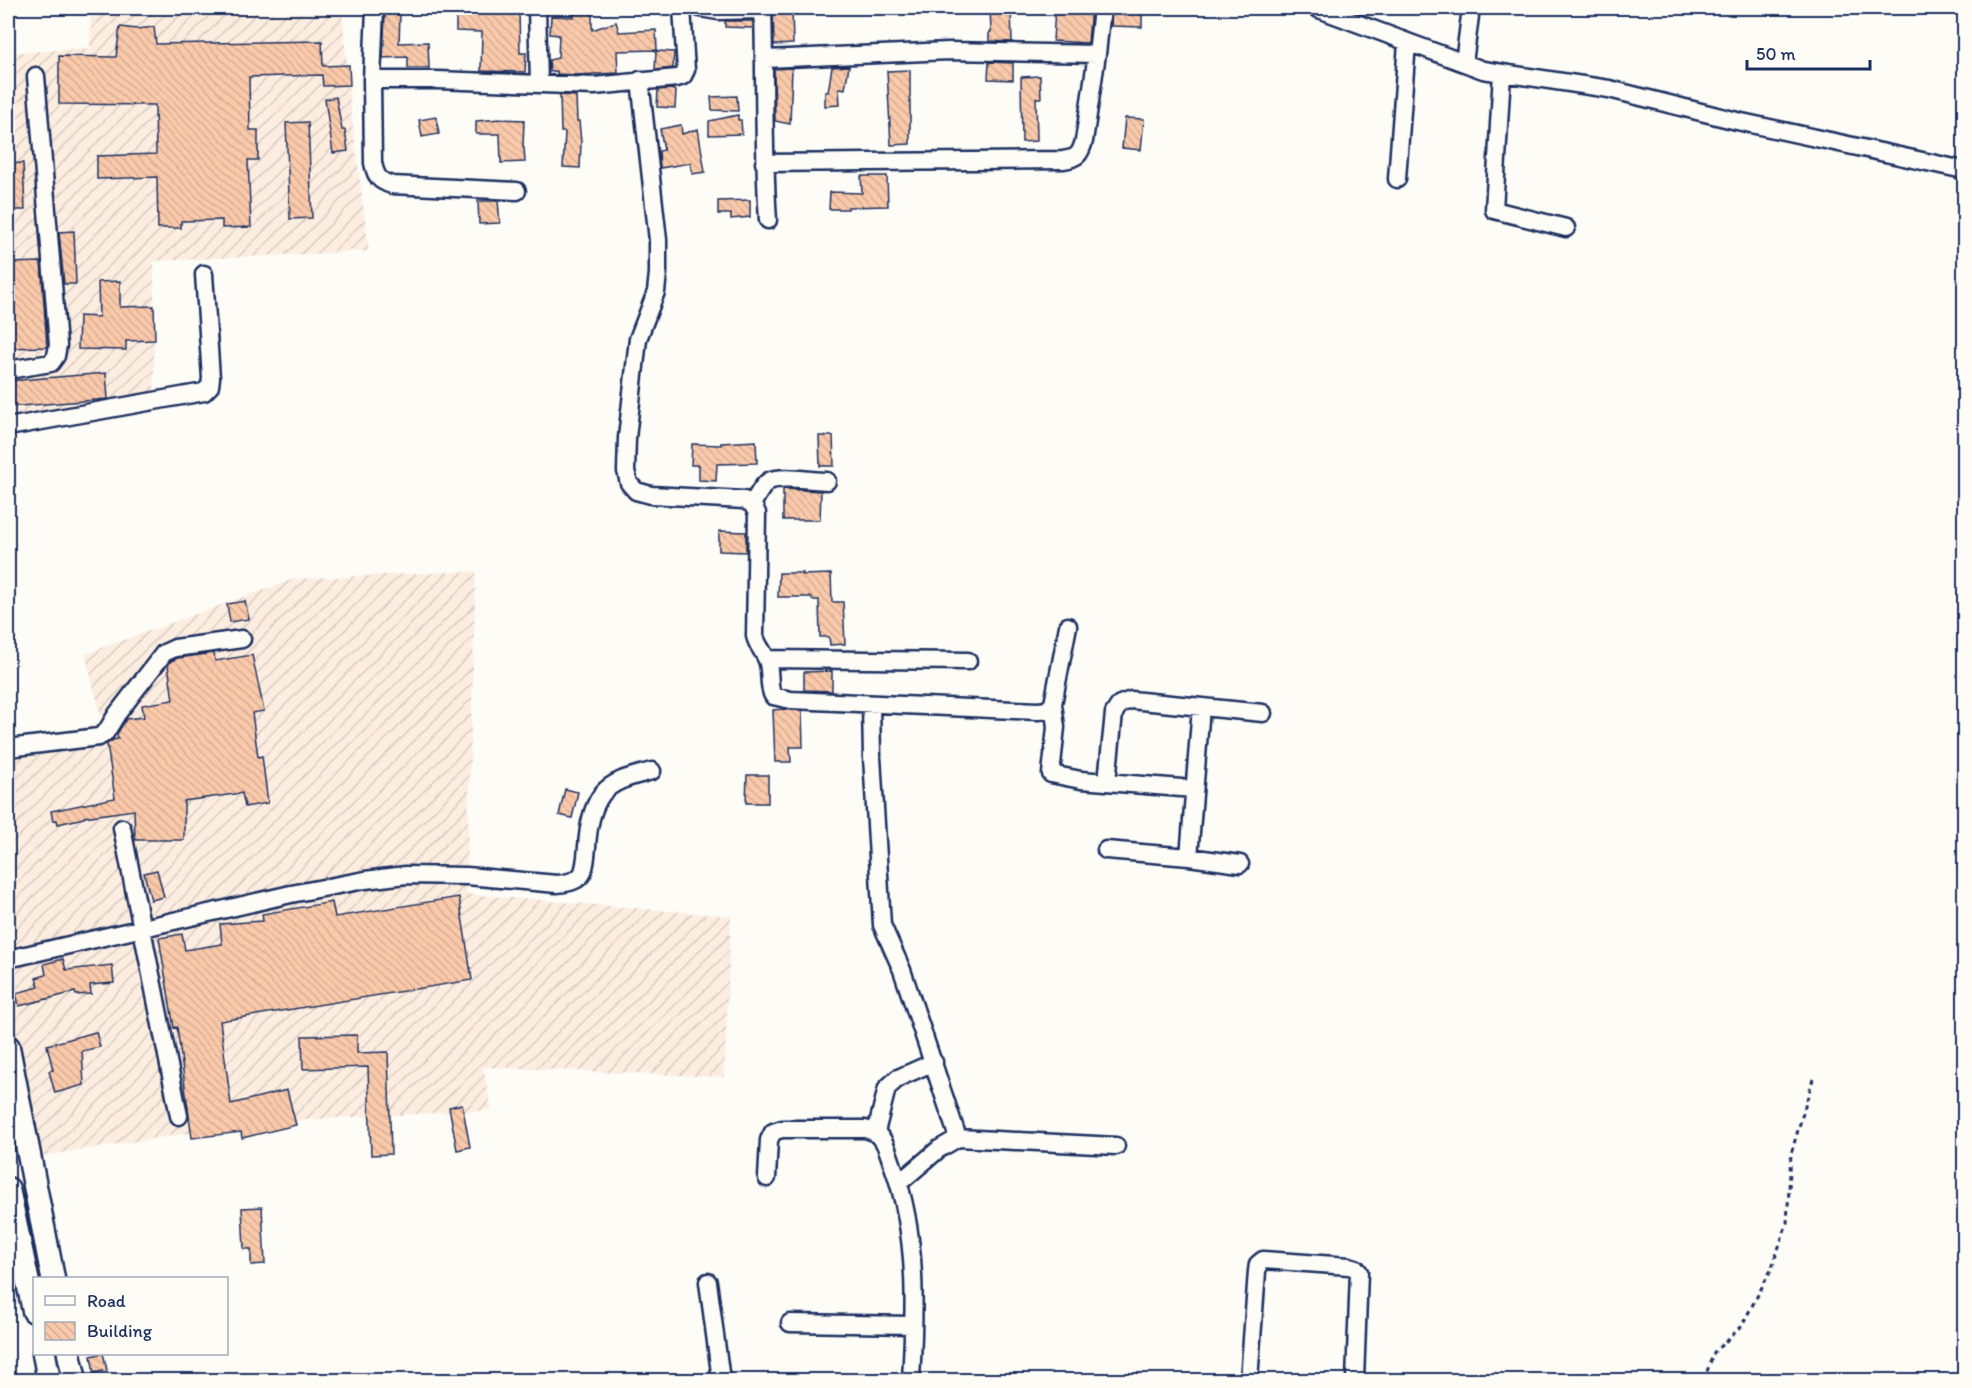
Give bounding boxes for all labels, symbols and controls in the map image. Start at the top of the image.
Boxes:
scale bar [1747,33,1870,71]
text: 50 m [1756,43,1796,65]
legend [33,1277,228,1355]
text: Road [87,1290,126,1312]
text: Building [87,1320,153,1342]

